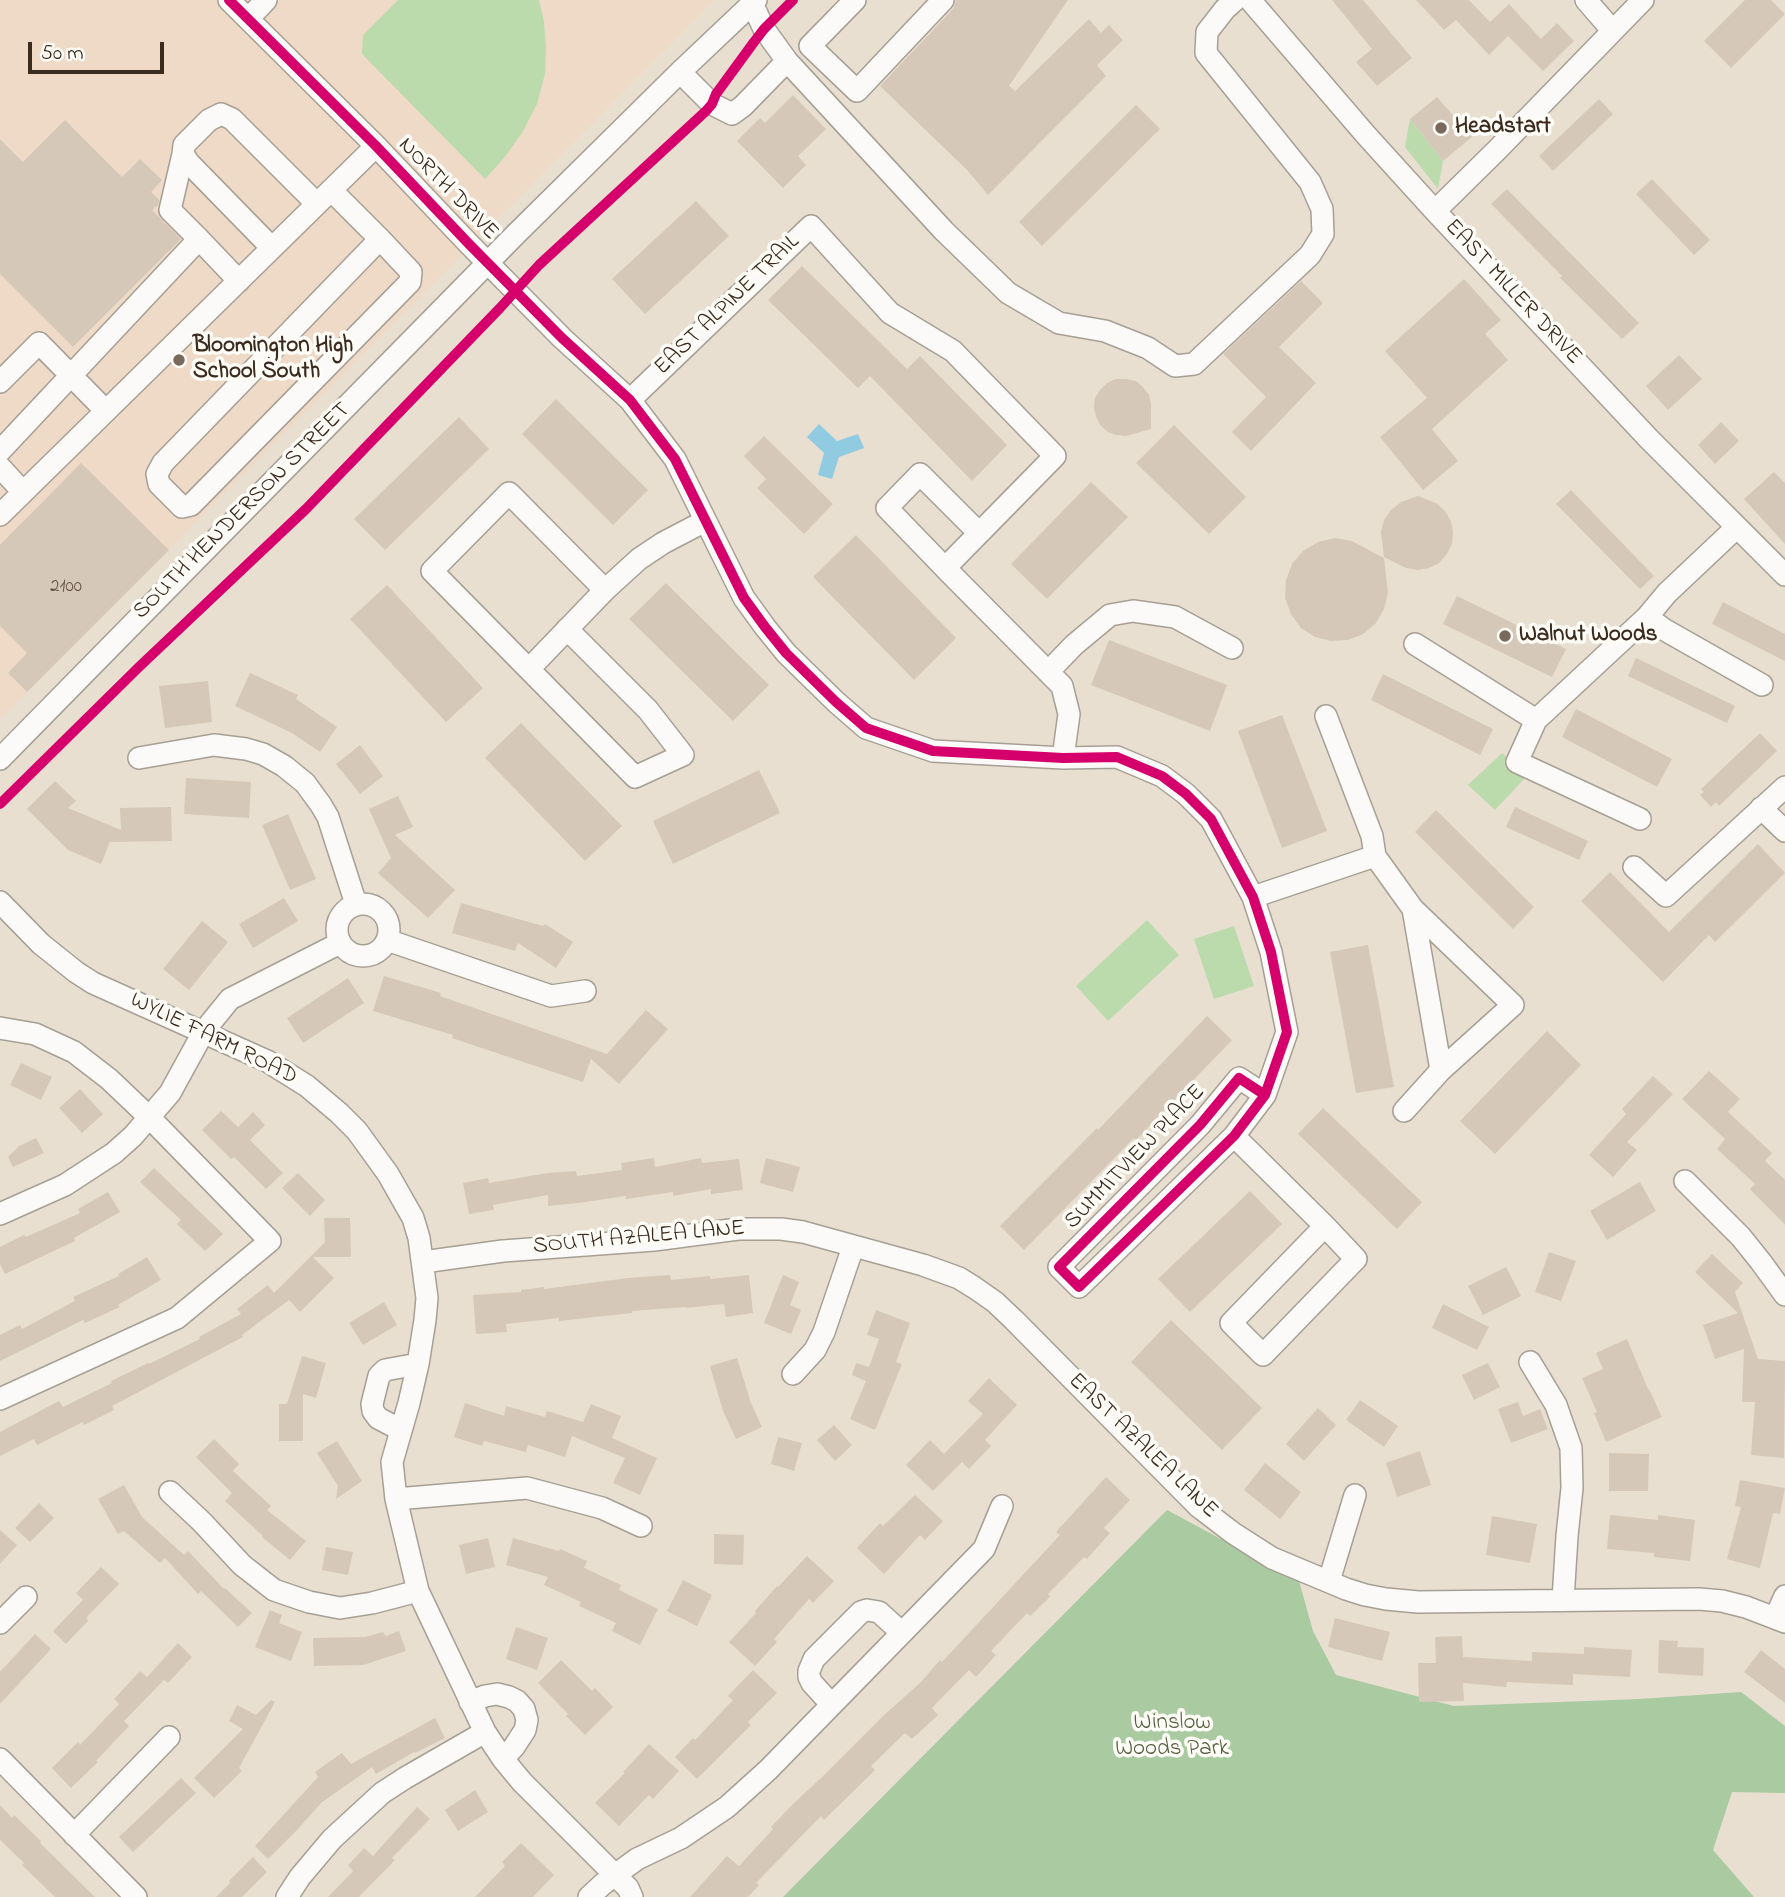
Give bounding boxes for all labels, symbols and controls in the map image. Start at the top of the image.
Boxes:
scale bar [32,28,168,72]
text: 50 m [41,39,84,69]
place label: Headstart [1455,114,1551,142]
marker: Headstart [1433,120,1449,136]
street label: NORTH DRIVE [391,133,503,247]
street label: EAST MILLER DRIVE [1437,214,1587,372]
street label: EAST ALPINE TRAIL [650,230,806,382]
place label: Bloomington High School South [193,333,353,387]
marker: Bloomington High School South [171,352,187,368]
street label: SOUTH HENDERSON STREET [129,398,357,626]
house number: 2100 [50,577,82,599]
place label: Walnut Woods [1519,622,1657,650]
marker: Walnut Woods [1497,628,1513,644]
street label: WYLIE FARM ROAD [125,988,301,1092]
street label: SUMMITVIEW PLACE [1060,1080,1212,1236]
street label: SOUTH AZALEA LANE [532,1216,746,1262]
street label: EAST AZALEA LANE [1061,1368,1223,1526]
park label: Winslow Woods Park [1115,1710,1229,1764]

